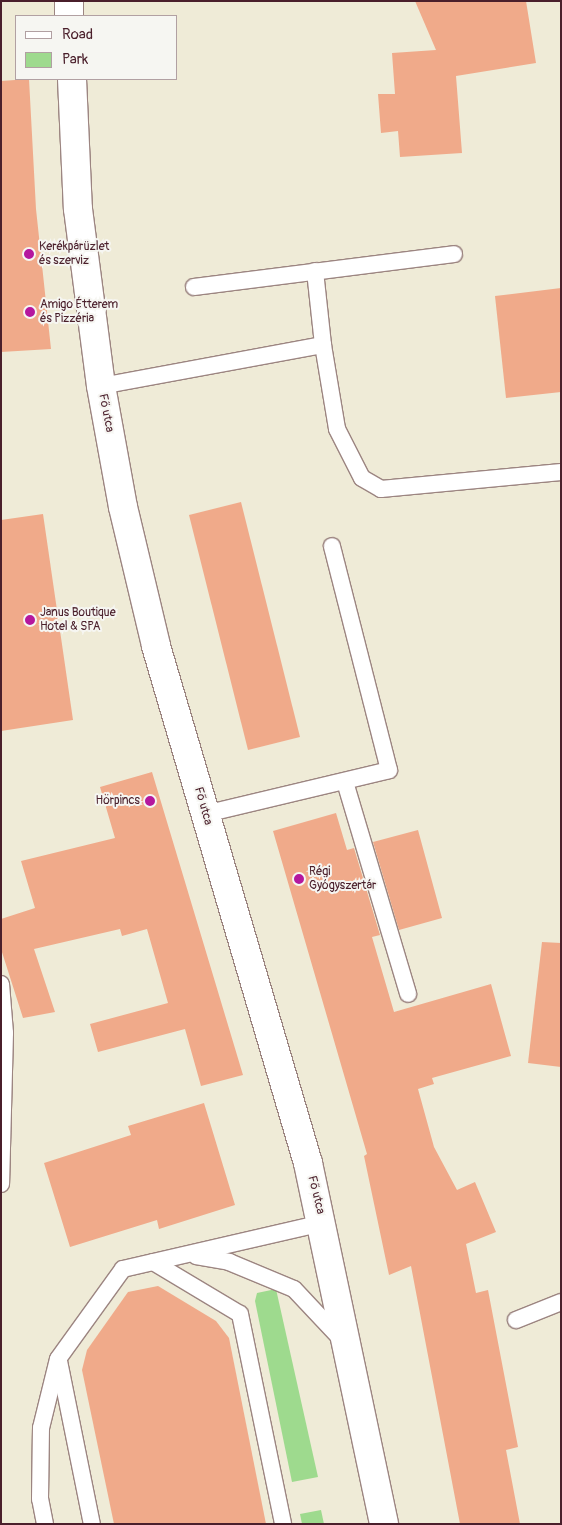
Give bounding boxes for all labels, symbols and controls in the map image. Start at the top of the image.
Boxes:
legend [15,15,178,80]
text: Road [62,25,93,44]
text: Park [62,50,88,69]
place label: Kerékpárüzlet és szerviz [39,240,109,268]
marker: Kerékpárüzlet és szerviz [23,248,35,260]
place label: Amigo Étterem és Pizzéria [40,298,118,326]
marker: Amigo Étterem és Pizzéria [24,306,36,318]
street label: Fő utca [95,393,117,433]
place label: Janus Boutique Hotel & SPA [40,606,116,634]
marker: Janus Boutique Hotel & SPA [24,614,36,626]
street label: Fő utca [191,785,215,827]
place label: Hörpincs [96,794,140,808]
marker: Hörpincs [144,795,156,807]
place label: Régi Gyógyszertár [309,865,376,893]
marker: Régi Gyógyszertár [293,873,305,885]
street label: Fő utca [304,1174,328,1216]

